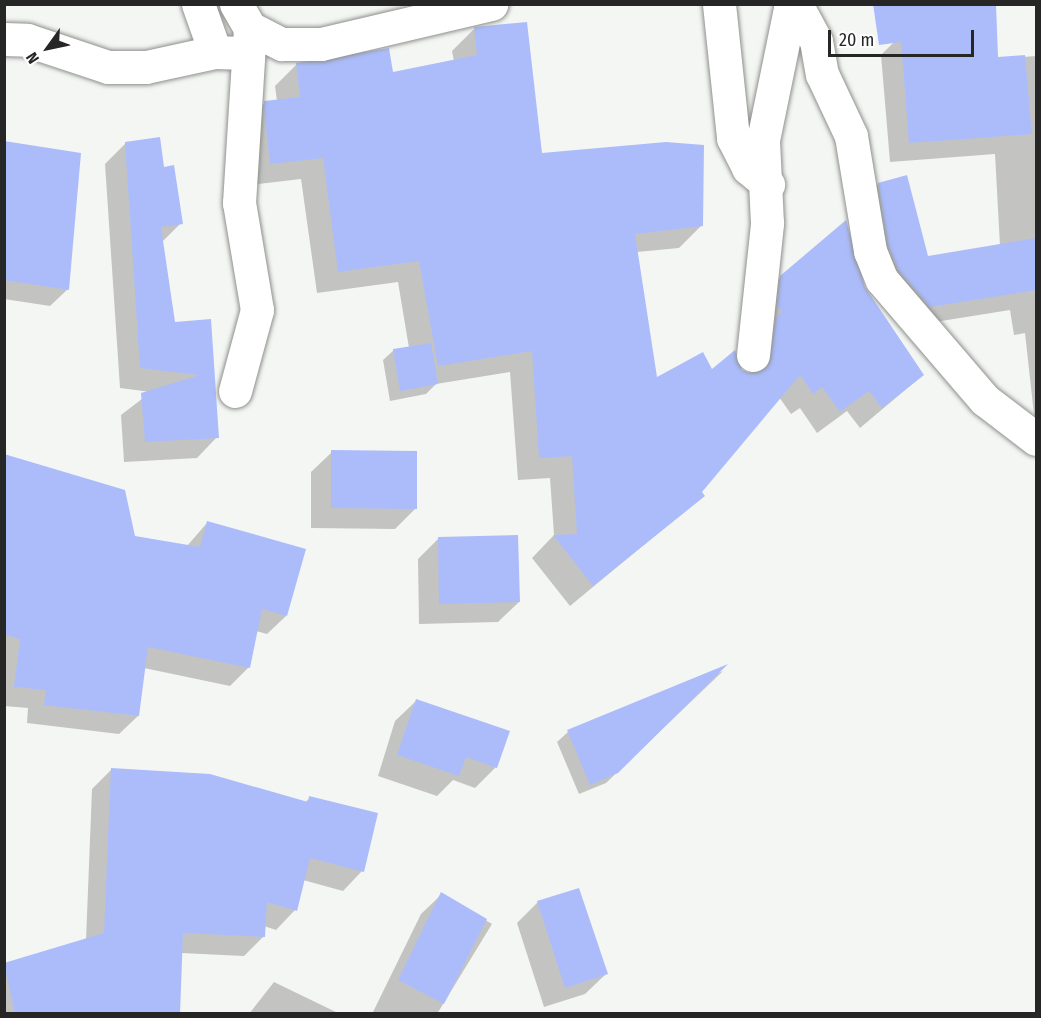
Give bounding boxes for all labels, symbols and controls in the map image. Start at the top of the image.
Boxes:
north arrow [18,18,78,78]
scale bar [831,18,976,56]
text: 20 m [839,29,874,51]
text: N [22,49,43,67]

